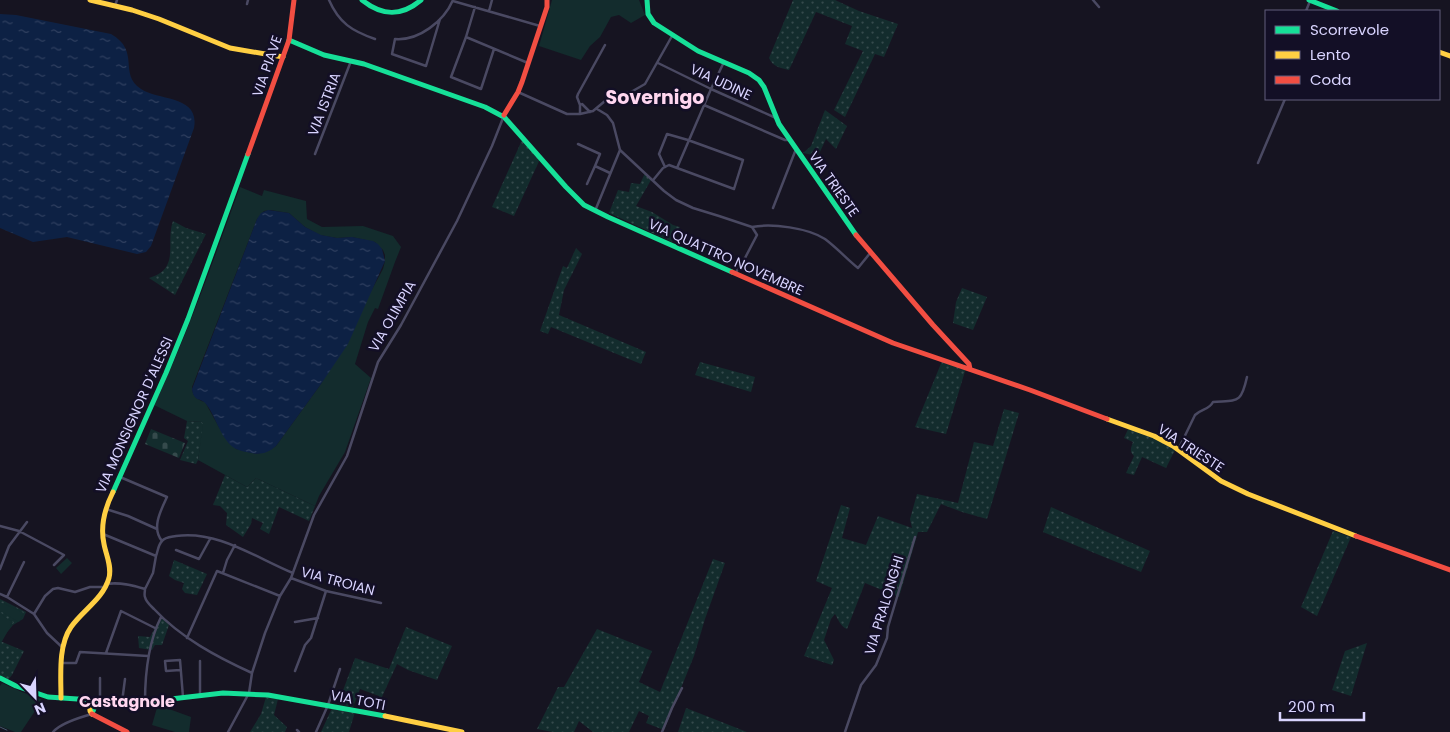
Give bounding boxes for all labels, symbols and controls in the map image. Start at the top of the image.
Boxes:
legend [1265,10,1440,100]
text: Scorrevole [1310,19,1389,40]
street label: VIA PIAVE [247,33,287,99]
text: Lento [1310,44,1350,65]
street label: VIA UDINE [687,59,755,105]
street label: VIA ISTRIA [303,69,345,139]
text: Coda [1310,69,1351,90]
district label: Sovernigo [606,84,704,111]
street label: VIA TRIESTE [804,147,864,221]
street label: VIA QUATTRO NOVEMBRE [645,214,807,300]
street label: VIA OLIMPIA [363,277,421,355]
street label: VIA MONSIGNOR D'ALESSI [90,334,178,496]
street label: VIA TRIESTE [1154,419,1228,477]
street label: VIA PRALONGHI [859,553,909,657]
street label: VIA TROIAN [299,562,377,600]
north arrow [10,672,60,722]
street label: VIA TOTI [329,685,387,715]
district label: Castagnole [79,690,175,713]
scale bar [1280,690,1364,722]
text: 200 m [1288,696,1335,717]
text: N [31,698,49,720]

